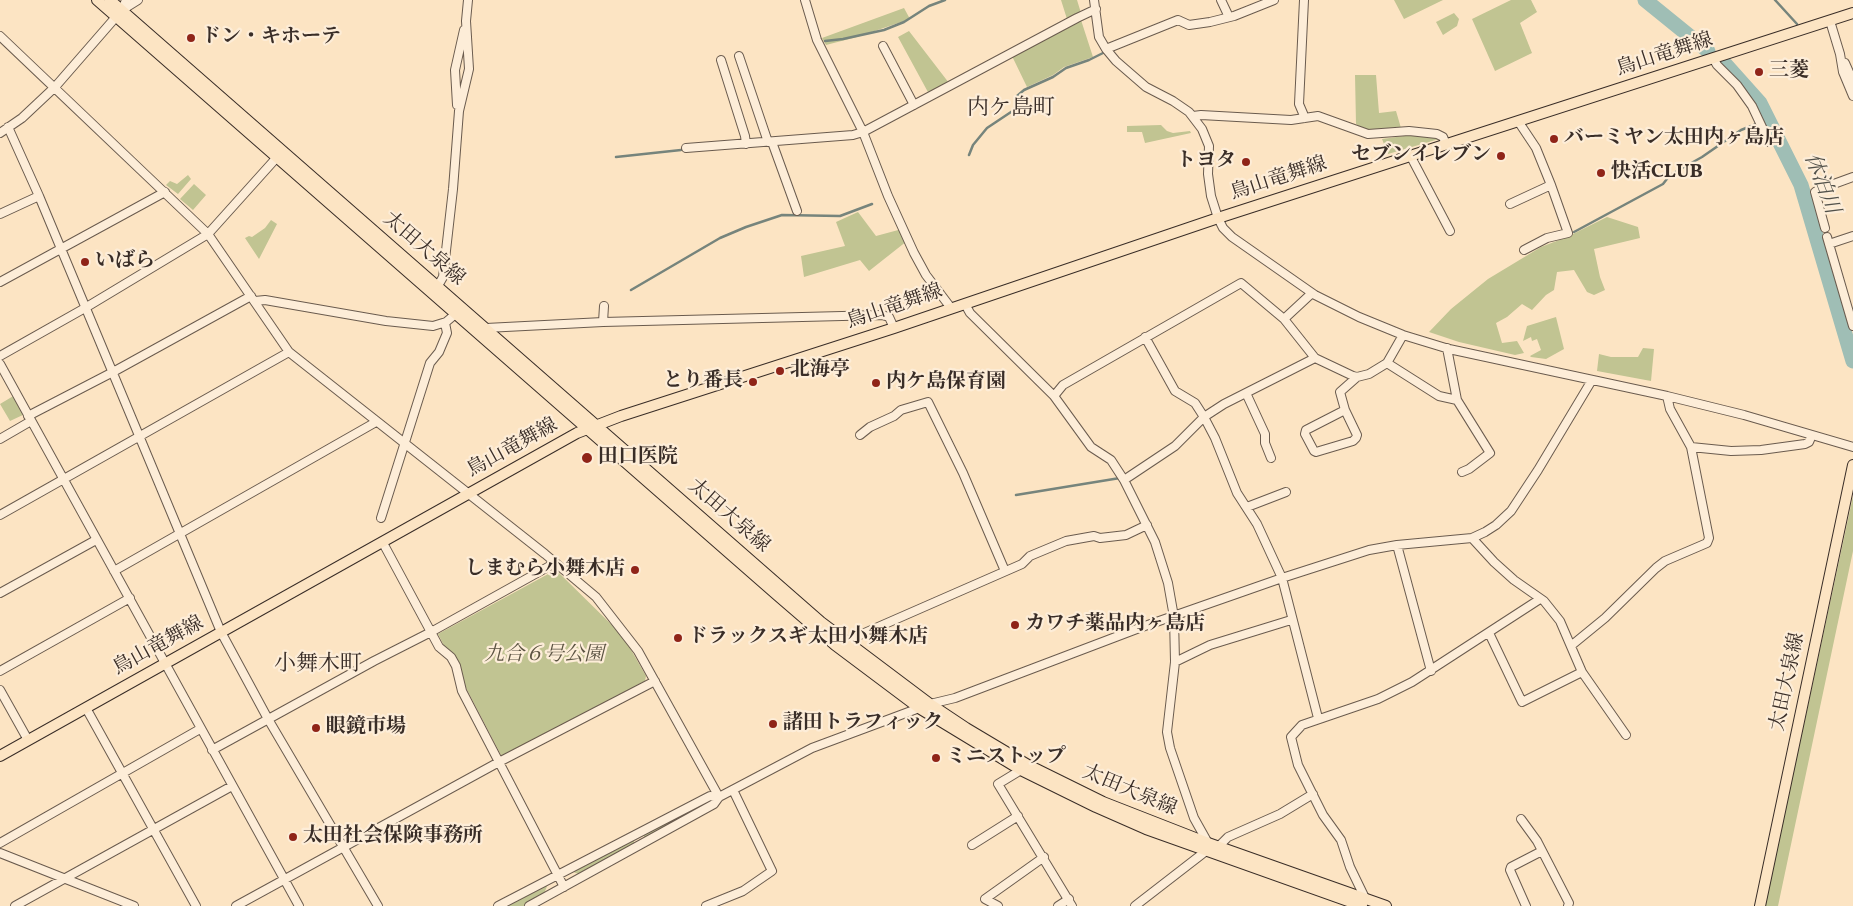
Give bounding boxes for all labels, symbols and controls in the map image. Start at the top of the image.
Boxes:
place label: ドン・キホーテ [201,26,341,50]
street label: 鳥山竜舞線 [1614,29,1716,83]
marker: ドン・キホーテ [185,32,197,44]
place label: 三菱 [1769,60,1809,84]
marker: 三菱 [1753,66,1765,78]
district label: 内ケ島町 [967,97,1055,123]
place label: バーミヤン太田内ヶ島店 [1564,127,1784,151]
marker: バーミヤン太田内ヶ島店 [1548,133,1560,145]
place label: セブンイレブン [1351,144,1491,168]
place label: トヨタ [1176,150,1236,174]
marker: セブンイレブン [1495,150,1507,162]
water label: 休泊川 [1797,150,1843,218]
street label: 鳥山竜舞線 [1228,153,1330,207]
marker: トヨタ [1240,156,1252,168]
place label: 快活CLUB [1611,161,1703,185]
marker: 快活CLUB [1595,167,1607,179]
street label: 太田大泉線 [377,208,469,292]
place label: いばら [95,250,155,274]
marker: いばら [79,256,91,268]
street label: 鳥山竜舞線 [844,280,946,336]
place label: 北海亭 [790,359,850,383]
marker: 北海亭 [774,365,786,377]
place label: とり番長 [663,370,743,394]
place label: 内ケ島保育園 [886,371,1006,395]
marker: とり番長 [747,376,759,388]
marker: 内ケ島保育園 [870,377,882,389]
street label: 鳥山竜舞線 [463,414,563,484]
place label: 田口医院 [598,446,678,470]
marker: 田口医院 [580,451,594,465]
street label: 太田大泉線 [682,475,774,559]
place label: しまむら小舞木店 [465,558,625,582]
marker: しまむら小舞木店 [629,564,641,576]
street label: 鳥山竜舞線 [109,612,209,682]
place label: カワチ薬品内ヶ島店 [1025,613,1205,637]
marker: カワチ薬品内ヶ島店 [1009,619,1021,631]
place label: ドラックスギ太田小舞木店 [688,626,928,650]
street label: 太田大泉線 [1767,631,1811,733]
marker: ドラックスギ太田小舞木店 [672,632,684,644]
park label: 九合６号公園 [484,644,604,668]
district label: 小舞木町 [274,653,362,679]
place label: 諸田トラフィック [783,712,943,736]
place label: 眼鏡市場 [326,716,406,740]
marker: 諸田トラフィック [767,718,779,730]
marker: 眼鏡市場 [310,722,322,734]
place label: ミニストップ [946,746,1066,770]
marker: ミニストップ [930,752,942,764]
street label: 太田大泉線 [1078,761,1180,823]
place label: 太田社会保険事務所 [303,825,483,849]
marker: 太田社会保険事務所 [287,831,299,843]

